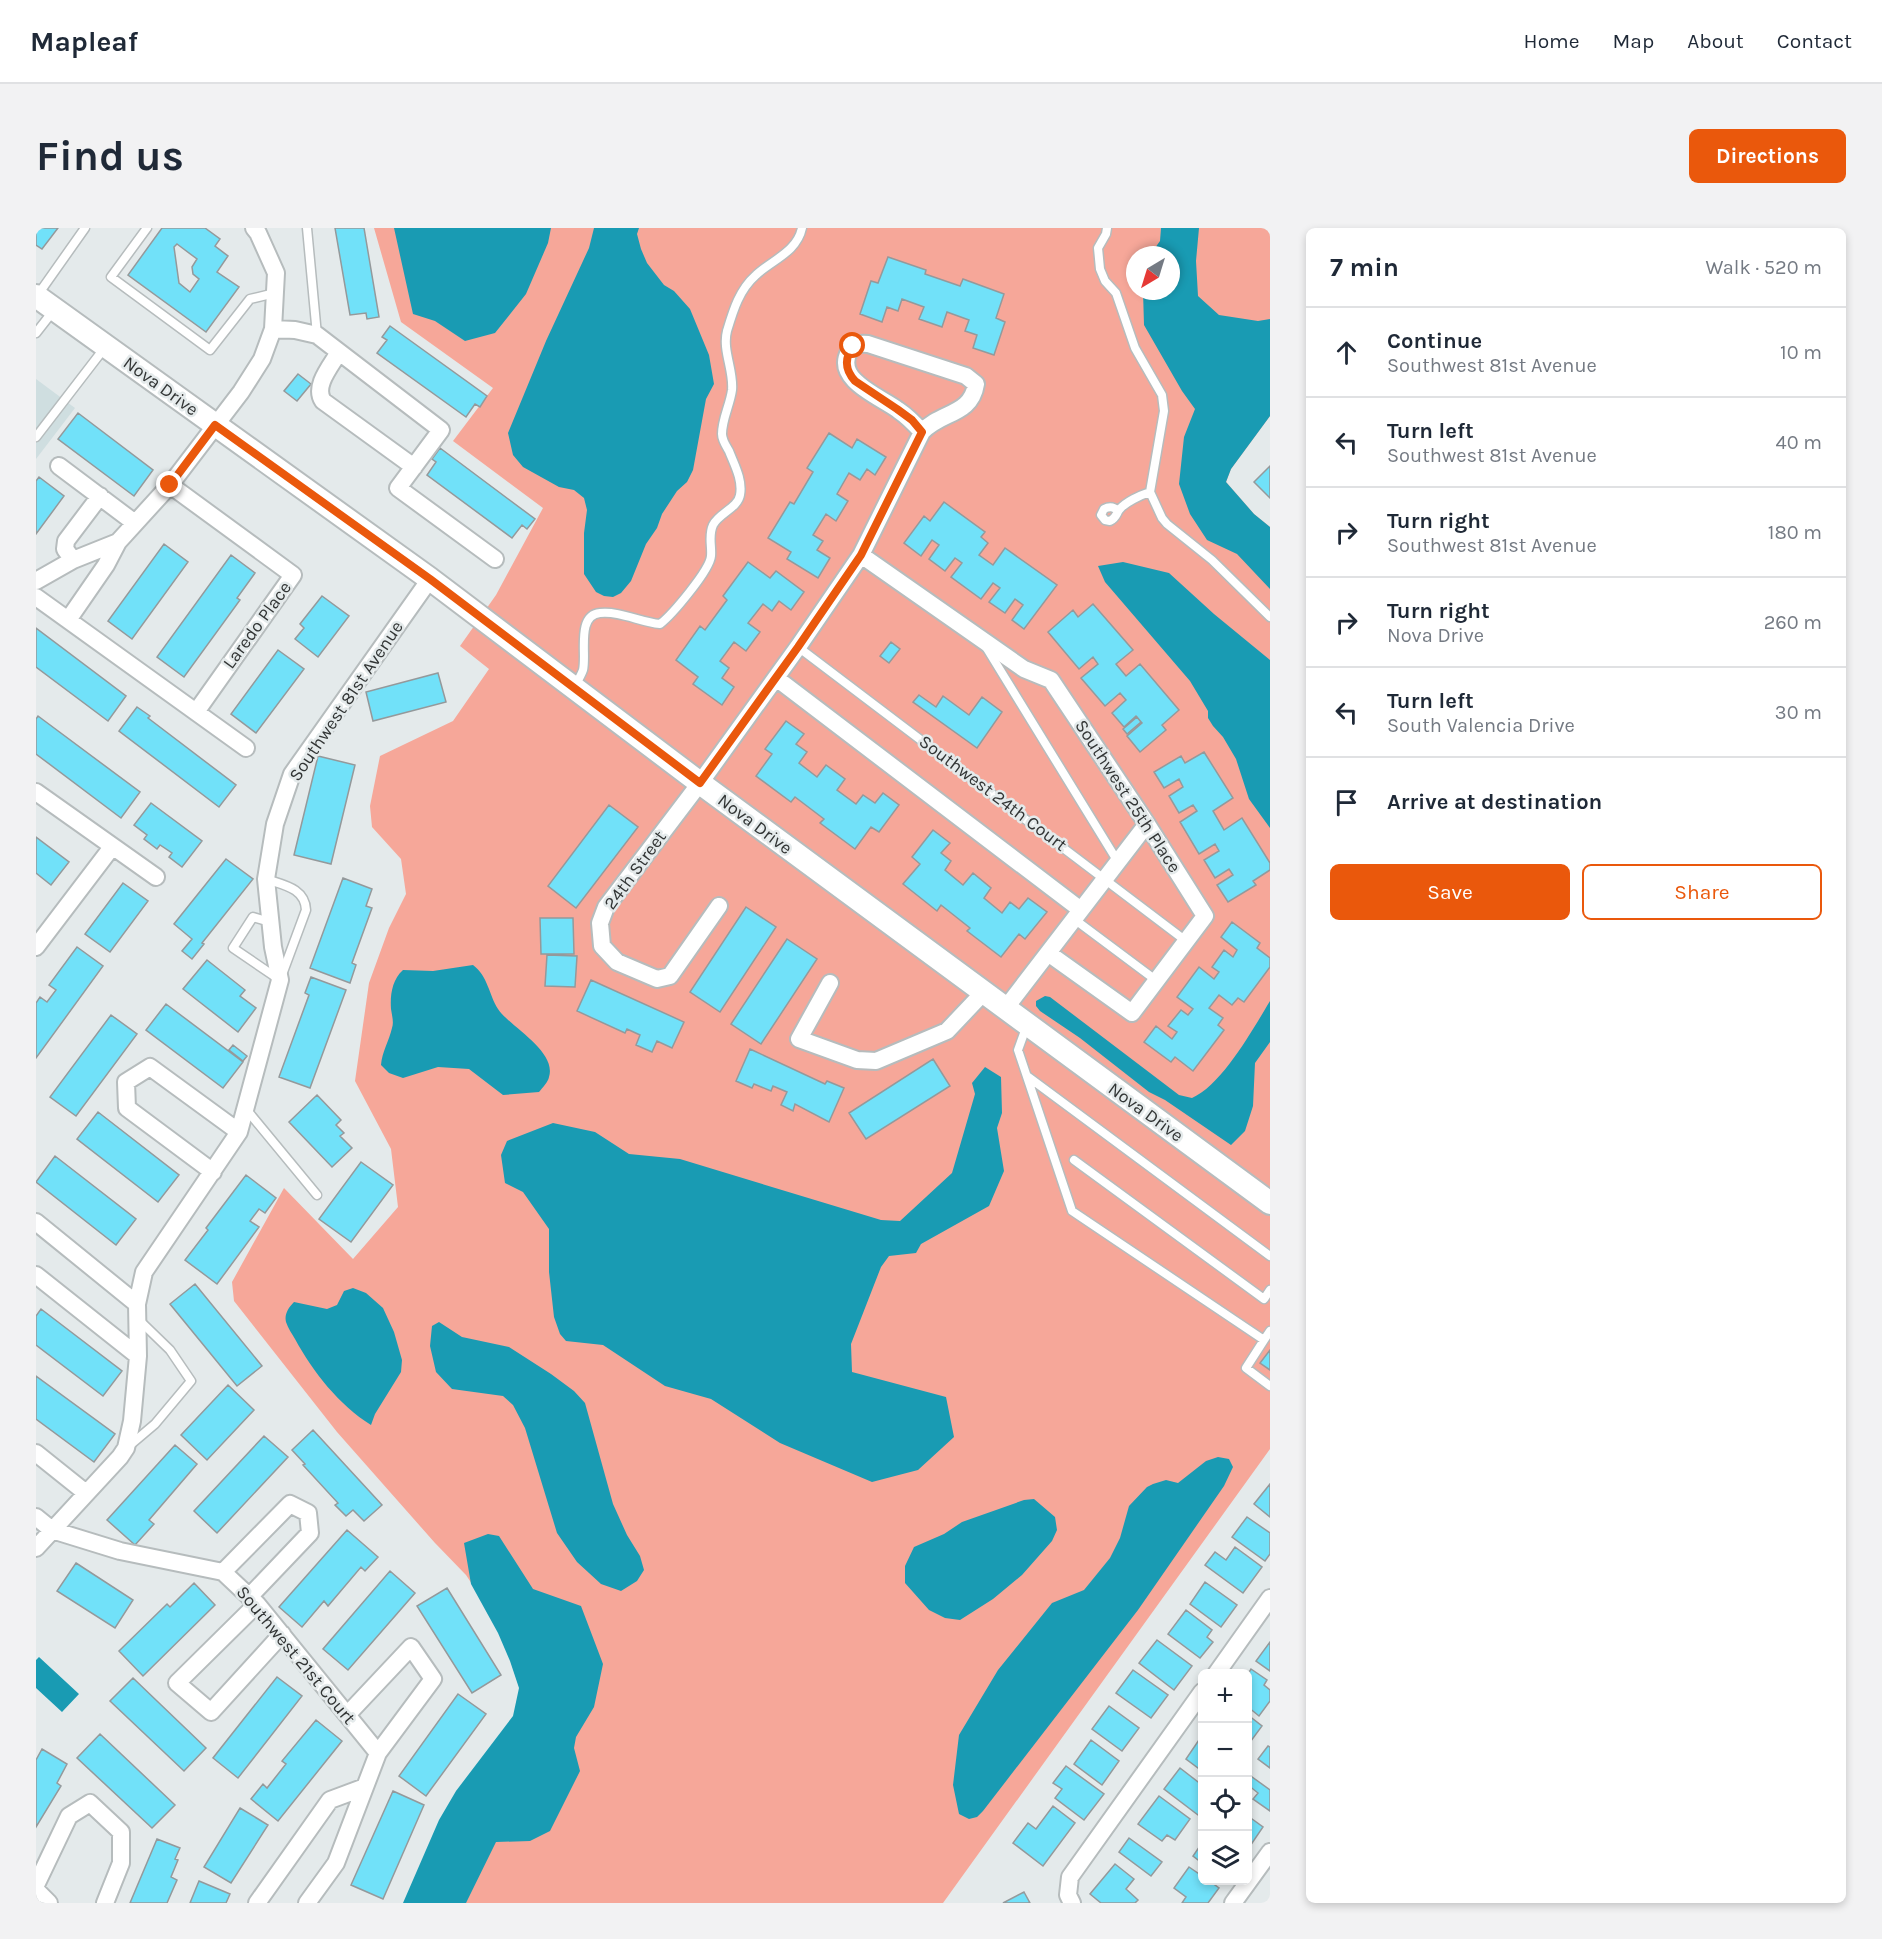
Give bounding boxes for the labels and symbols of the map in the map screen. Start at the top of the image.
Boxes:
north arrow [1126,246,1180,300]
route start [839,332,865,358]
street label: Nova Drive [119,351,203,421]
route end [156,471,182,497]
street label: Laredo Place [218,577,296,673]
street label: Southwest 81st Avenue [284,617,408,785]
street label: Southwest 25th Place [1070,715,1186,877]
street label: Southwest 24th Court [915,730,1071,856]
street label: Nova Drive [713,789,797,859]
street label: 24th Street [599,826,671,914]
street label: Nova Drive [1104,1077,1188,1147]
street label: Southwest 21st Court [232,1581,360,1729]

